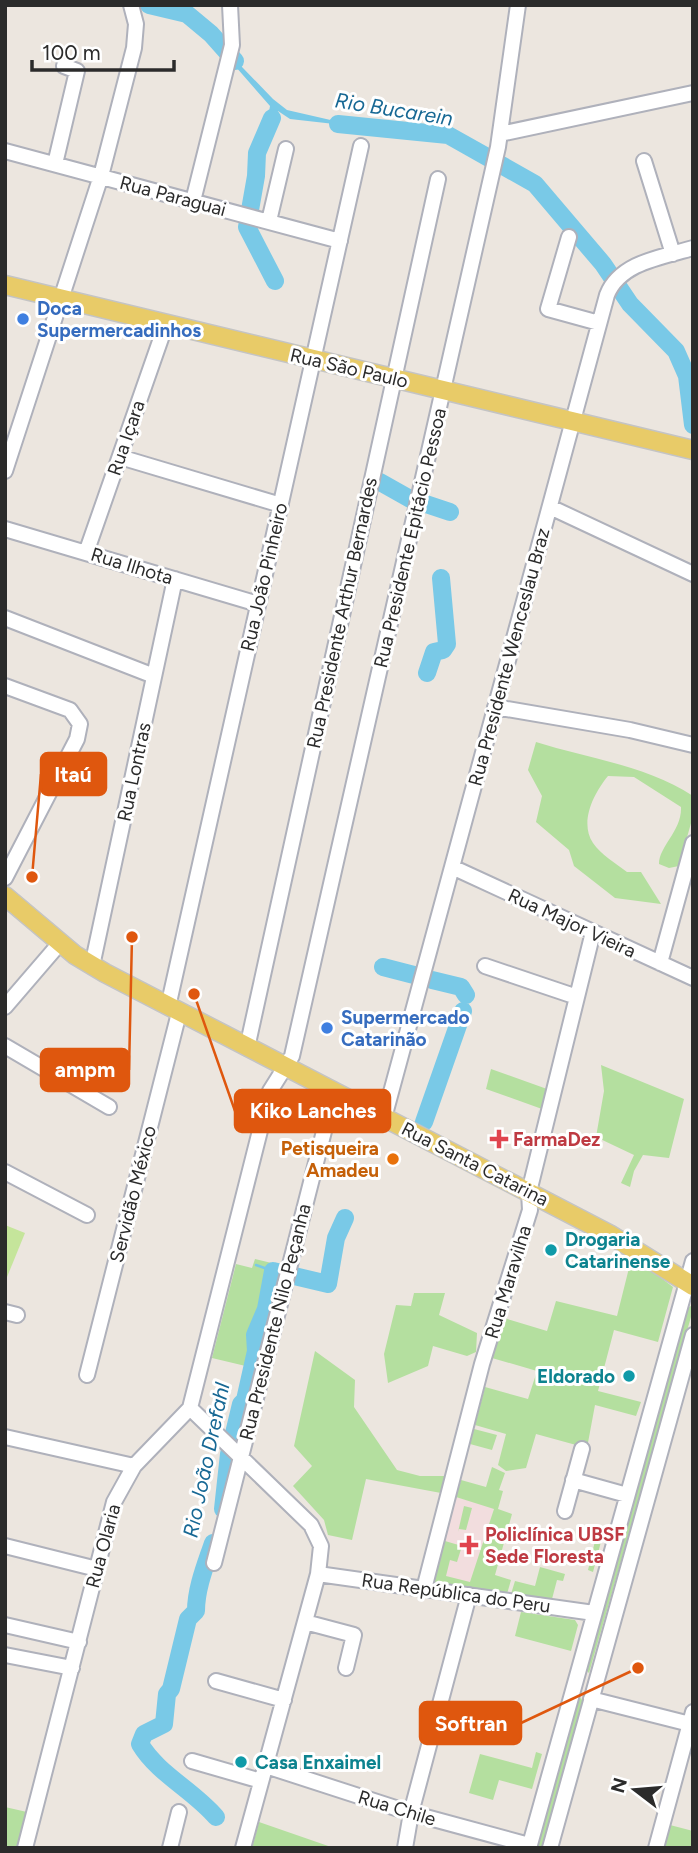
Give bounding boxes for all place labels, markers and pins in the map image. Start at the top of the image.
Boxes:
place label: Doca Supermercadinhos [37,297,201,342]
marker: Doca Supermercadinhos [15,311,31,327]
callout: Itaú [41,753,106,795]
place label: Supermercado Catarinão [341,1006,470,1051]
marker: Supermercado Catarinão [319,1020,335,1036]
callout: ampm [41,1049,129,1091]
callout: Kiko Lanches [235,1090,390,1132]
place label: FarmaDez [513,1128,600,1151]
marker: FarmaDez [491,1131,507,1147]
place label: Petisqueira Amadeu [281,1137,379,1182]
marker: Petisqueira Amadeu [385,1151,401,1167]
place label: Drogaria Catarinense [565,1228,671,1273]
marker: Drogaria Catarinense [543,1242,559,1258]
place label: Eldorado [537,1365,615,1388]
marker: Eldorado [621,1368,637,1384]
place label: Policlínica UBSF Sede Floresta [485,1523,625,1568]
marker: Policlínica UBSF Sede Floresta [459,1535,479,1555]
callout: Softran [420,1702,521,1744]
place label: Casa Enxaimel [255,1751,381,1774]
marker: Casa Enxaimel [233,1754,249,1770]

